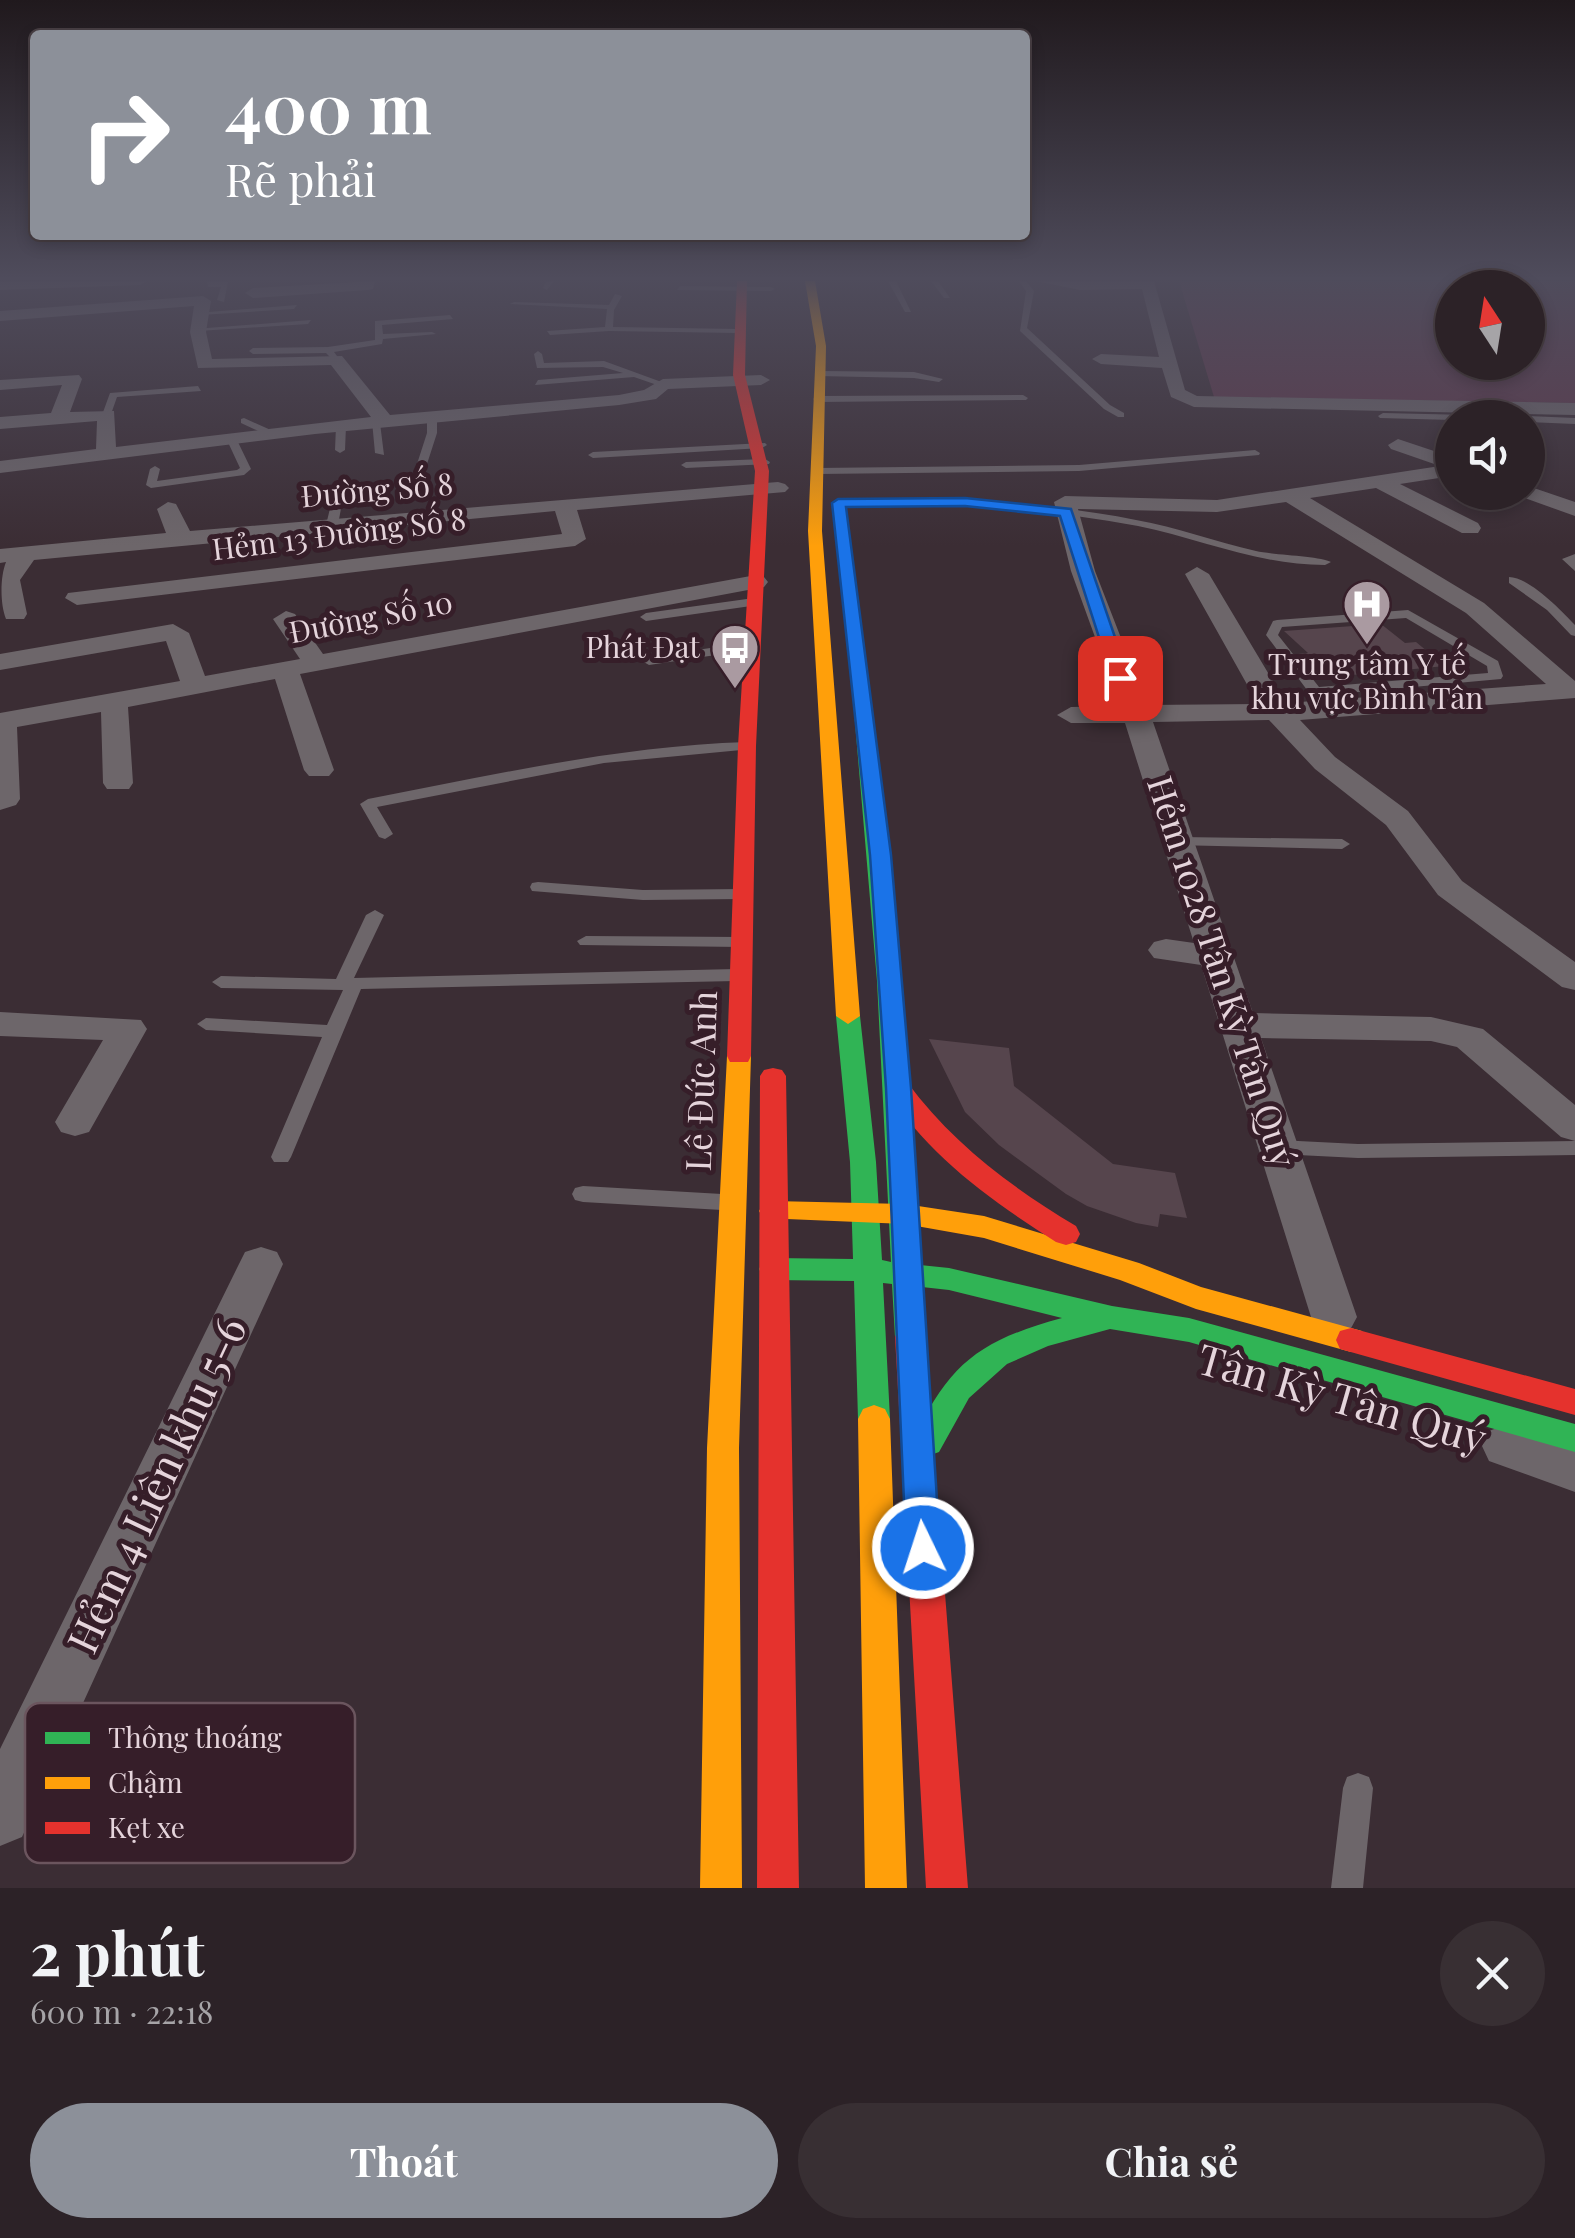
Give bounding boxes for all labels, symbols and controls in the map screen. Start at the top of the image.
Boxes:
text: 400 m [225,58,432,152]
icon: right [60,70,190,200]
text: Rẽ phải [225,148,376,208]
north arrow [1435,270,1545,380]
map controls [1435,270,1545,510]
button: sound [1435,400,1545,510]
street label: Đường Số 8 [299,461,454,516]
street label: Hẻm 13 Đường Số 8 [210,497,468,568]
hospital icon: Trung tâm Y tế khu vực Bình Tân [1341,578,1393,646]
street label: Đường Số 10 [285,580,456,651]
bus stop icon: Phát Đạt [709,622,761,690]
place label: Phát Đạt [585,626,700,666]
pin [1078,636,1163,721]
place label: Trung tâm Y tế khu vực Bình Tân [1251,642,1483,717]
icon: arrive [1093,651,1148,706]
street label: Hẻm 1028 Tân Kỳ Tân Quý [1138,770,1309,1173]
street label: Lê Đức Anh [673,989,726,1172]
street label: Hẻm 4 Liên khu 5-6 [53,1307,258,1661]
street label: Tân Kỳ Tân Quý [1192,1329,1493,1465]
position arrow [871,1496,975,1600]
legend [25,1703,355,1863]
text: Thông thoáng [108,1718,282,1755]
text: Chậm [108,1763,183,1800]
text: Kẹt xe [108,1808,185,1845]
text: 2 phút [30,1911,205,1991]
button: close [1440,1921,1545,2026]
text: 600 m · 22:18 [30,1989,213,2032]
button: Thoát [30,2103,778,2218]
button: Chia sẻ [798,2103,1545,2218]

